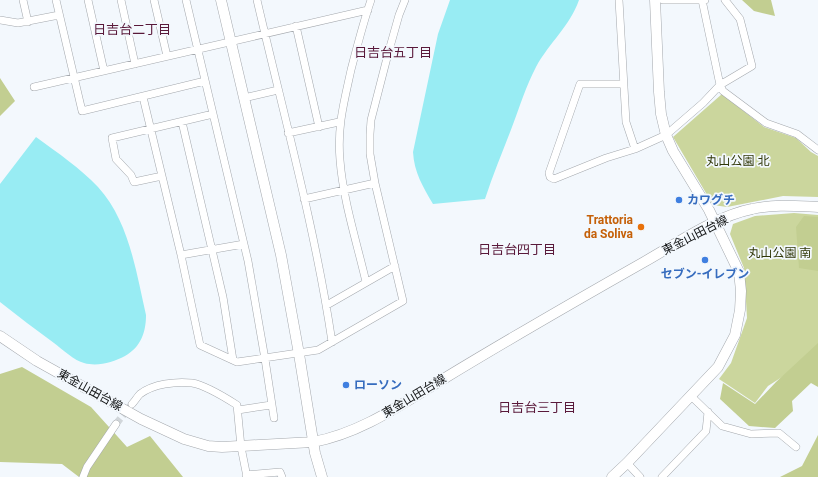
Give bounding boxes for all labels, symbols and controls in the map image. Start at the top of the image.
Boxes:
district label: 日吉台二丁目 [93,22,171,37]
district label: 日吉台五丁目 [354,45,432,60]
park label: 丸山公園 北 [707,154,769,168]
place label: カワグチ [687,193,735,207]
marker: カワグチ [674,195,684,205]
street label: 東金山田台線 [660,212,730,258]
place label: Trattoria da Soliva [584,213,634,241]
marker: Trattoria da Soliva [636,222,646,232]
district label: 日吉台四丁目 [478,242,556,257]
park label: 丸山公園 南 [749,246,811,260]
marker: セブン-イレブン [700,255,710,265]
place label: セブン-イレブン [661,267,749,281]
street label: 東金山田台線 [55,366,125,414]
street label: 東金山田台線 [380,371,448,421]
place label: ローソン [354,378,402,392]
marker: ローソン [341,380,351,390]
district label: 日吉台三丁目 [498,400,576,415]

